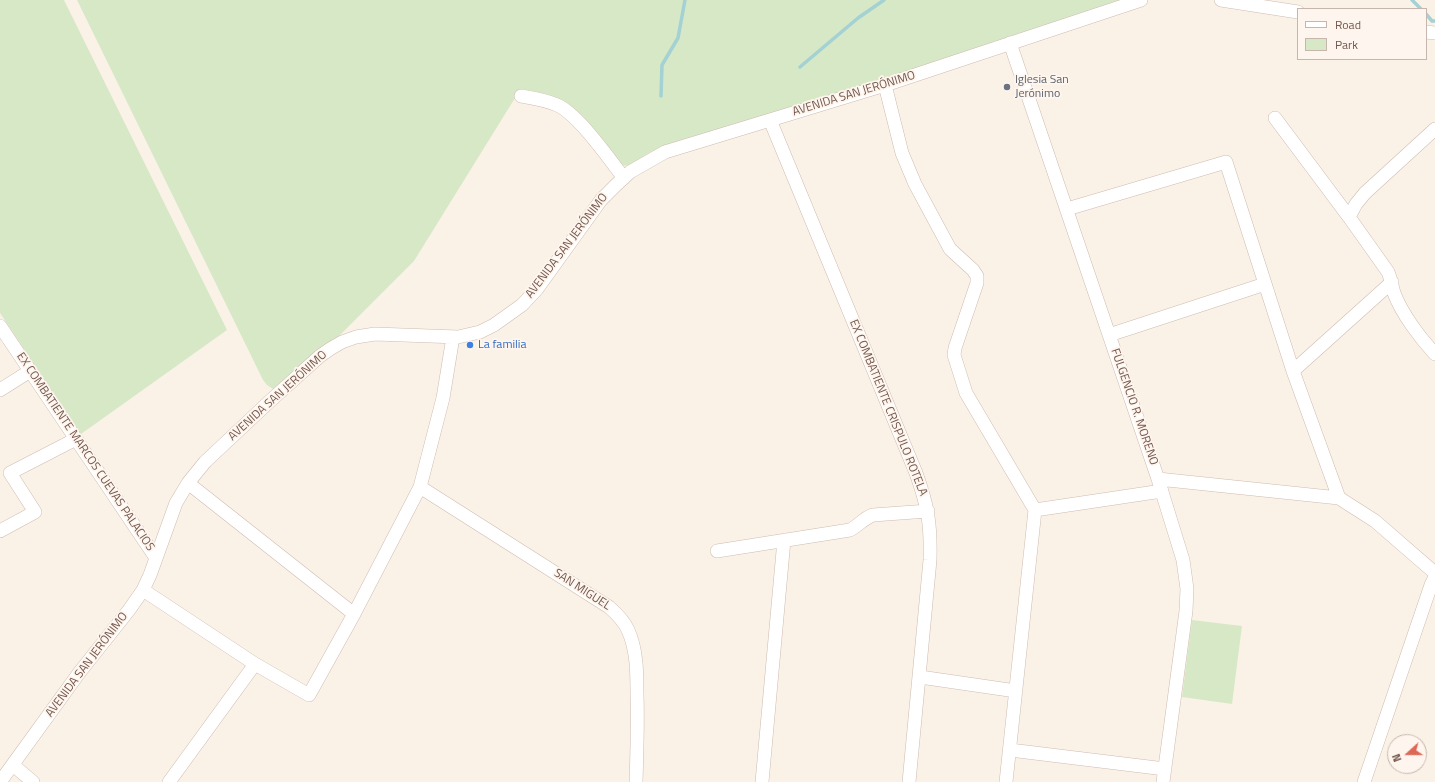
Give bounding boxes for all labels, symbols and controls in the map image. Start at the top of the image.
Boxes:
legend [1297,8,1427,60]
text: Road [1335,15,1361,34]
text: Park [1335,35,1358,54]
street label: AVENIDA SAN JERÓNIMO [791,68,917,120]
place label: Iglesia San Jerónimo [1015,73,1069,101]
marker: Iglesia San Jerónimo [1002,82,1012,92]
street label: AVENIDA SAN JERÓNIMO [523,191,611,301]
street label: EX COMBATIENTE CRISPULO ROTELA [846,318,930,498]
place label: La familia [478,338,526,352]
marker: La familia [465,340,475,350]
street label: FULGENCIO R. MORENO [1107,347,1161,467]
street label: AVENIDA SAN JERÓNIMO [226,348,330,444]
street label: EX COMBATIENTE MARCOS CUEVAS PALACIOS [13,350,157,554]
street label: SAN MIGUEL [551,566,613,614]
street label: AVENIDA SAN JERÓNIMO [43,610,131,720]
north arrow [1387,734,1427,774]
text: N [1388,752,1406,764]

